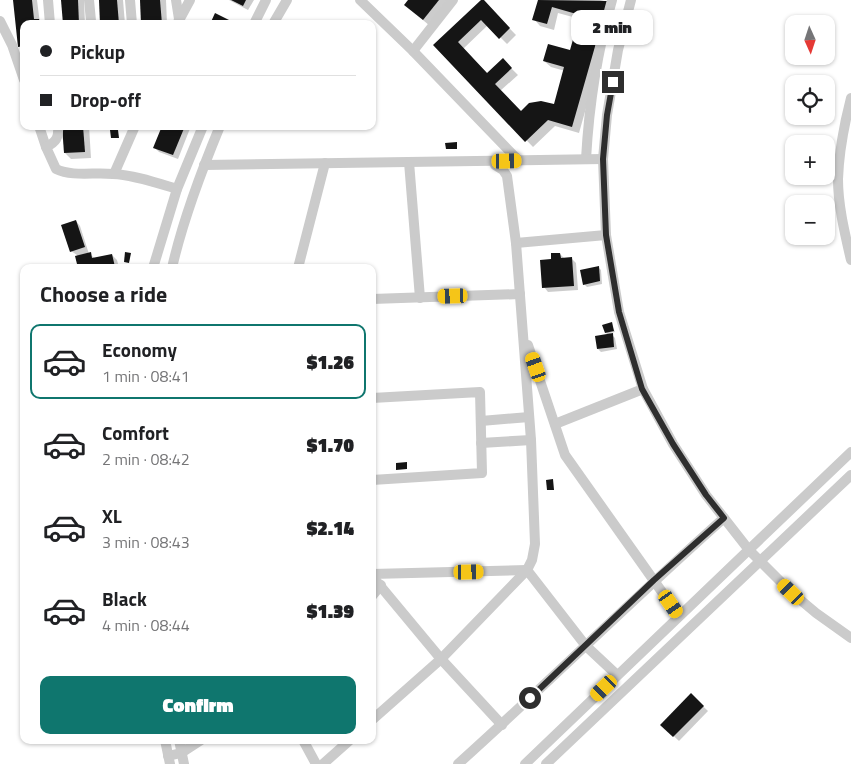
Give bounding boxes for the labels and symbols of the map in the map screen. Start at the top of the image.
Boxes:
callout: 2 min [572,9,654,44]
north arrow [785,15,835,65]
route end [602,71,624,93]
car [491,153,522,169]
car [437,288,468,304]
car [524,350,547,384]
car [453,564,484,580]
car [774,576,807,608]
car [656,587,685,621]
car [587,672,620,704]
route start [519,687,541,709]

